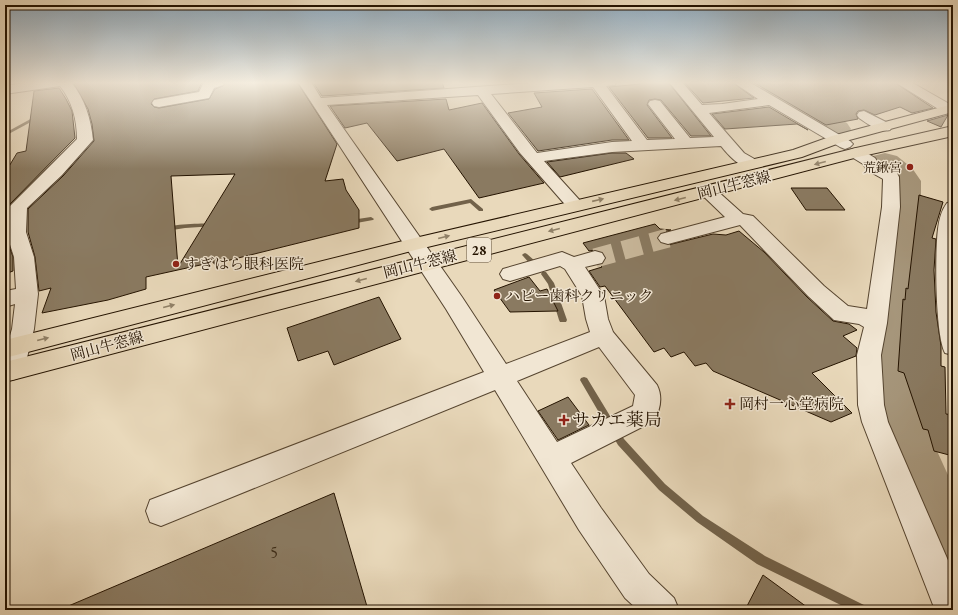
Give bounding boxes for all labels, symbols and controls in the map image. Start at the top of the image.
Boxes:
place label: 荒鍬宮 [863,159,902,176]
one-way arrow [814,160,826,166]
marker: 荒鍬宮 [905,162,915,172]
street label: 岡山牛窓線 [695,166,773,203]
one-way arrow [591,196,604,202]
one-way arrow [674,196,687,202]
one-way arrow [548,228,561,234]
one-way arrow [438,233,450,239]
road number: 28 [467,238,491,262]
street label: 岡山牛窓線 [381,245,459,282]
place label: すぎはら眼科医院 [184,254,304,273]
marker: すぎはら眼科医院 [171,259,181,269]
one-way arrow [354,277,366,283]
place label: ハピー歯科クリニック [505,286,654,305]
marker: ハピー歯科クリニック [492,291,502,301]
one-way arrow [162,303,175,309]
street label: 岡山牛窓線 [68,327,146,364]
one-way arrow [37,336,49,342]
place label: 岡村一心堂病院 [739,394,844,413]
marker: 岡村一心堂病院 [724,398,736,410]
place label: サカエ薬局 [572,408,662,431]
marker: サカエ薬局 [559,415,569,425]
house number: 5 [270,542,278,563]

